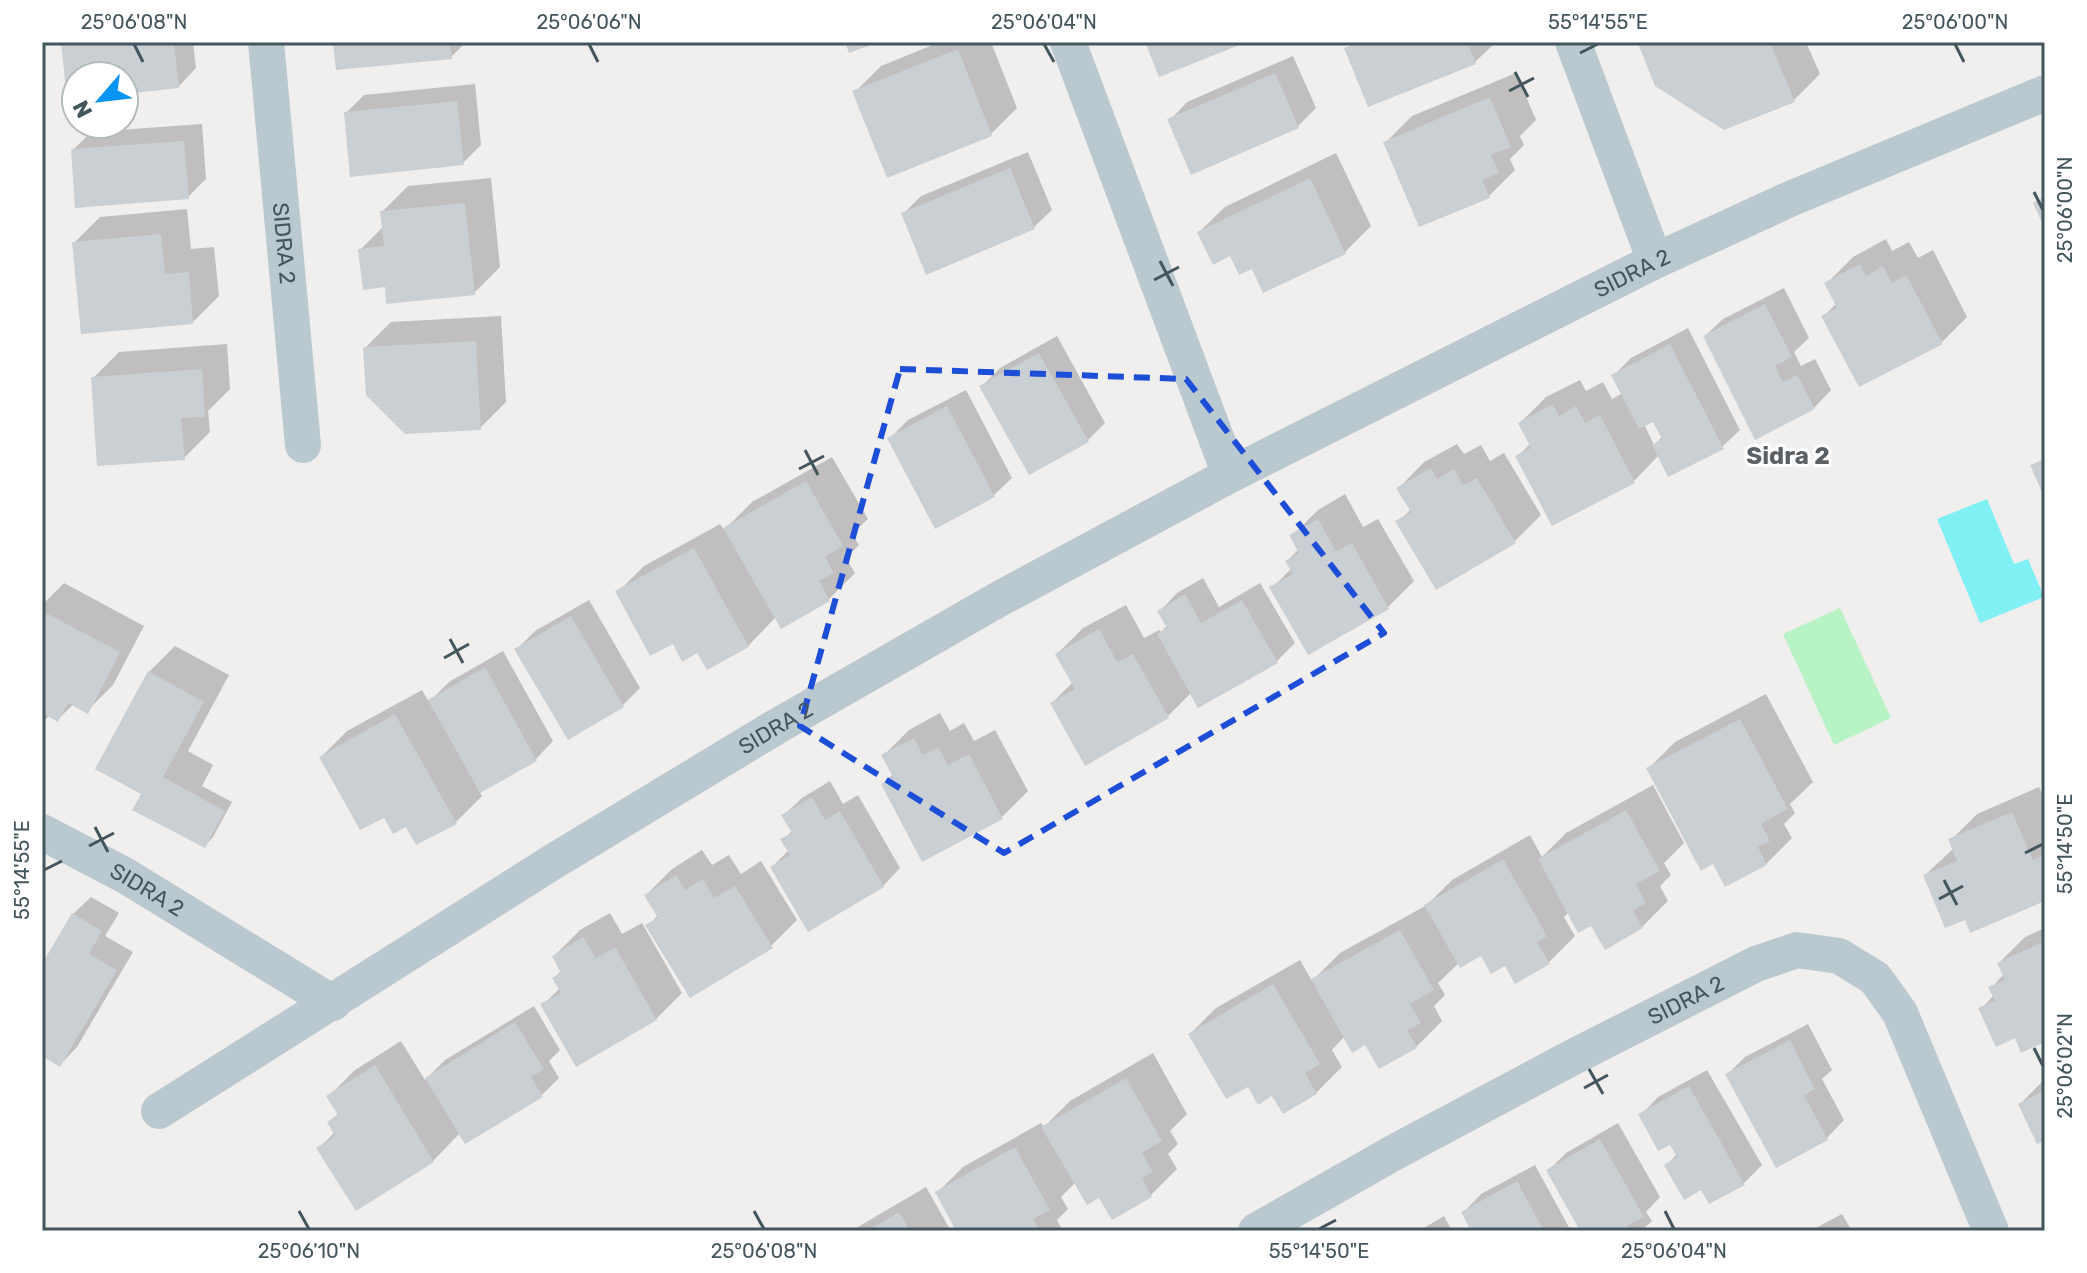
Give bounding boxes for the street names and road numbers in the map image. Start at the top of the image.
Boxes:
street label: SIDRA 2 [267,201,302,285]
street label: SIDRA 2 [1589,242,1674,303]
street label: SIDRA 2 [733,695,817,760]
street label: SIDRA 2 [106,857,189,922]
street label: SIDRA 2 [1643,969,1728,1030]

